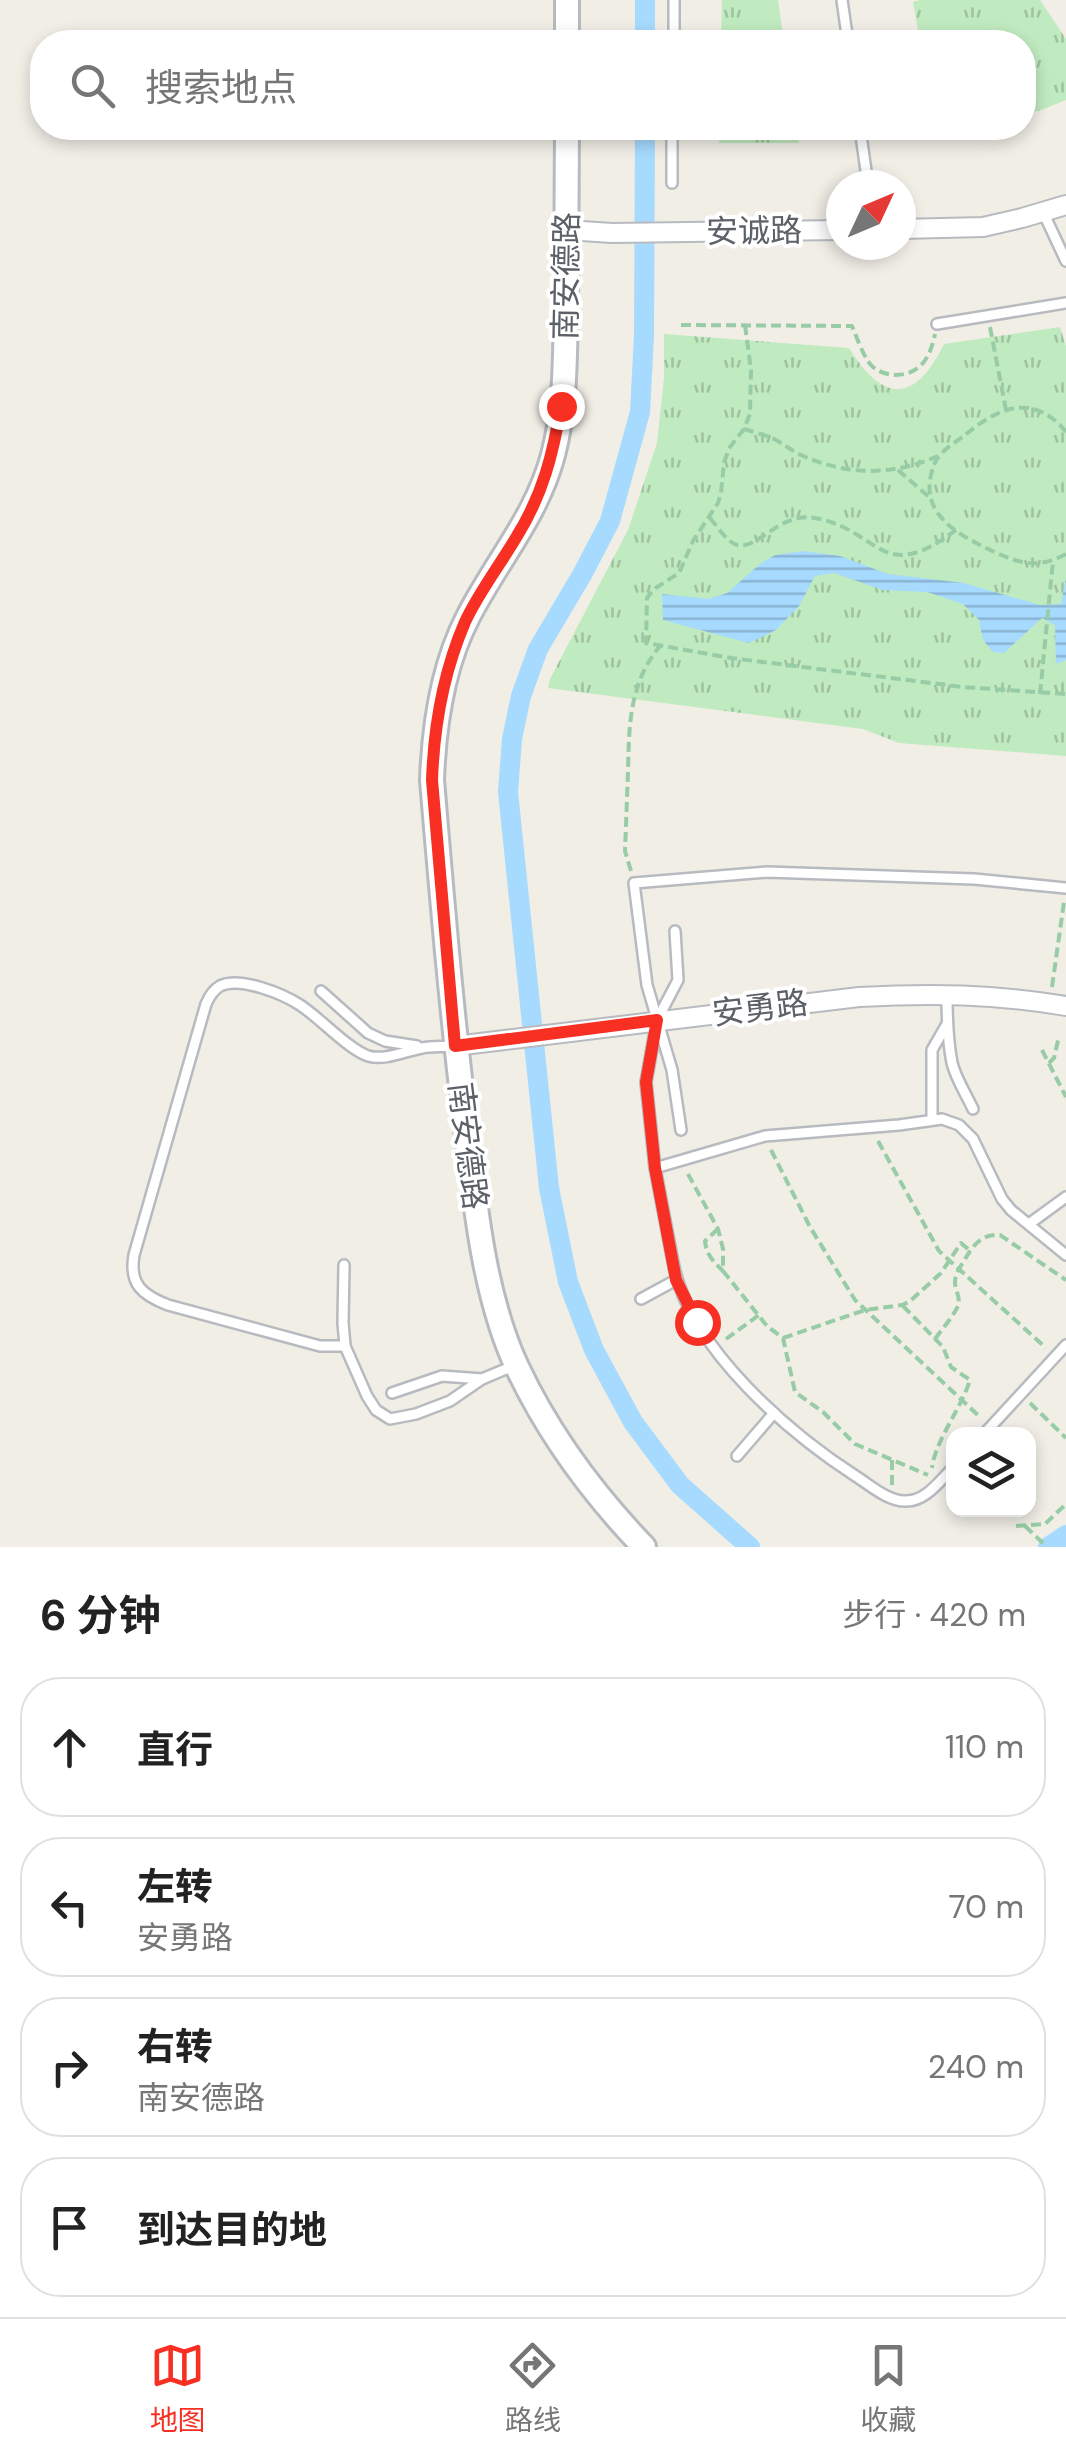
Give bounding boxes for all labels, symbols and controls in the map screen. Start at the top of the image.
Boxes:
search box [30,30,1036,140]
icon: search [65,58,120,113]
text: 搜索地点 [145,63,297,113]
north arrow [826,170,916,260]
street label: 安诚路 [706,209,802,253]
street label: 南安德路 [544,212,588,340]
route end [539,384,585,430]
street label: 安勇路 [710,981,810,1035]
street label: 南安德路 [439,1080,497,1212]
route start [675,1300,721,1346]
map controls [946,1427,1036,1517]
button: layers [946,1427,1036,1517]
text: 6 分钟 [40,1588,161,1643]
text: 步行 · 420 m [842,1594,1026,1636]
icon: ahead [42,1720,97,1775]
text: 直行 [137,1725,213,1775]
text: 110 m [945,1726,1024,1768]
text: 左转 [137,1862,213,1912]
icon: left [42,1880,97,1935]
text: 70 m [948,1886,1024,1928]
text: 安勇路 [137,1917,233,1959]
text: 右转 [137,2022,213,2072]
icon: right [42,2040,97,2095]
text: 240 m [928,2046,1024,2088]
text: 南安德路 [137,2077,265,2119]
icon: arrive [42,2200,97,2255]
text: 到达目的地 [137,2205,327,2255]
tab: 地图 [150,2338,206,2439]
tab: 路线 [505,2338,561,2439]
tab: 收藏 [860,2338,916,2439]

